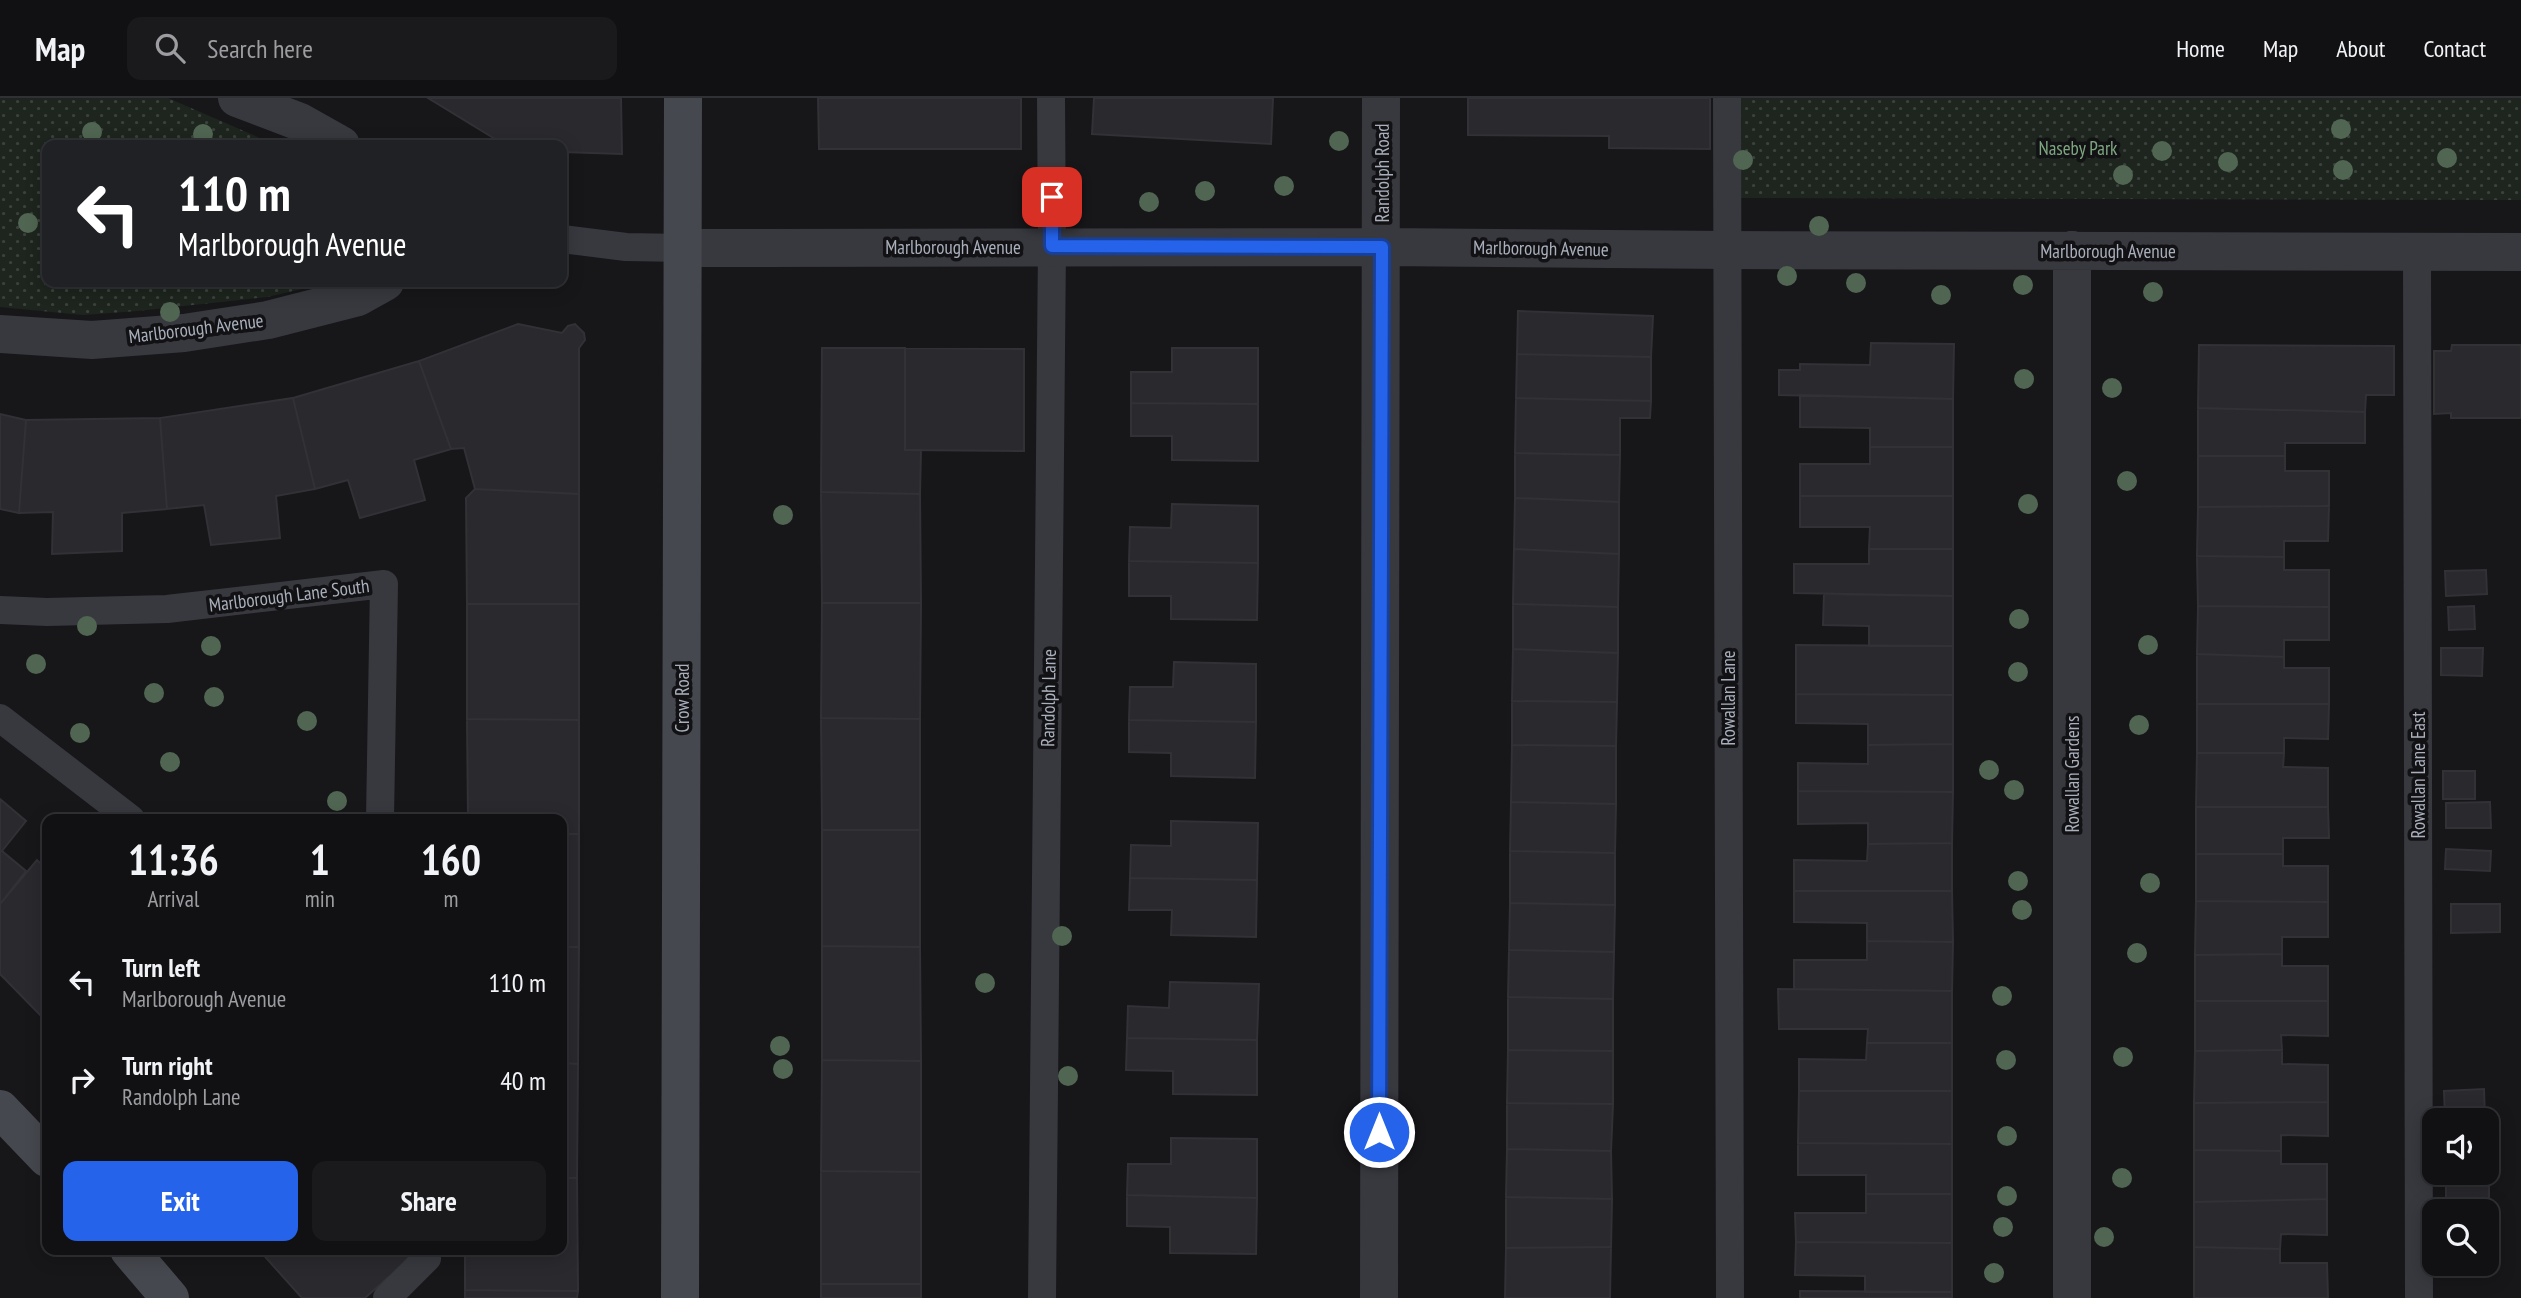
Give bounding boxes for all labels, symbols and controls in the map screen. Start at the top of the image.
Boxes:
search box [127,17,617,80]
text: Map [35,27,85,70]
icon: search [151,29,189,67]
text: Search here [207,32,313,65]
text: Home [2176,33,2225,64]
text: Map [2263,33,2298,64]
text: About [2336,33,2385,64]
text: Contact [2423,33,2486,64]
street label: Randolph Road [1370,124,1394,223]
park label: Naseby Park [2038,136,2118,160]
text: 110 m [178,161,291,225]
pin [1022,167,1082,227]
icon: left [63,168,154,259]
icon: arrive [1033,178,1071,216]
text: Marlborough Avenue [178,223,406,265]
street label: Marlborough Avenue [885,235,1021,259]
street label: Marlborough Avenue [1473,235,1609,261]
street label: Marlborough Avenue [2040,239,2176,263]
street label: Marlborough Avenue [127,308,265,348]
street label: Marlborough Lane South [207,573,371,617]
street label: Randolph Lane [1035,649,1061,747]
street label: Rowallan Lane [1716,650,1740,746]
street label: Crow Road [670,664,694,733]
street label: Rowallan Lane East [2406,711,2430,838]
street label: Rowallan Gardens [2060,715,2084,833]
text: 11:36 [128,832,219,887]
text: 1 [310,832,330,887]
text: 160 [421,832,481,887]
text: Arrival [147,884,199,913]
text: min [305,884,335,913]
text: m [443,884,458,913]
text: Turn left [122,951,200,984]
icon: left [63,963,101,1001]
text: 110 m [488,966,546,999]
text: Marlborough Avenue [122,984,286,1013]
text: Turn right [122,1049,213,1082]
icon: right [63,1061,101,1099]
text: 40 m [500,1064,546,1097]
text: Randolph Lane [122,1082,241,1111]
position arrow [1342,1095,1416,1169]
map controls [2422,1108,2499,1276]
button: sound [2422,1108,2499,1185]
button: Exit [63,1161,298,1241]
button: Share [312,1161,546,1241]
button: search [2422,1199,2499,1276]

